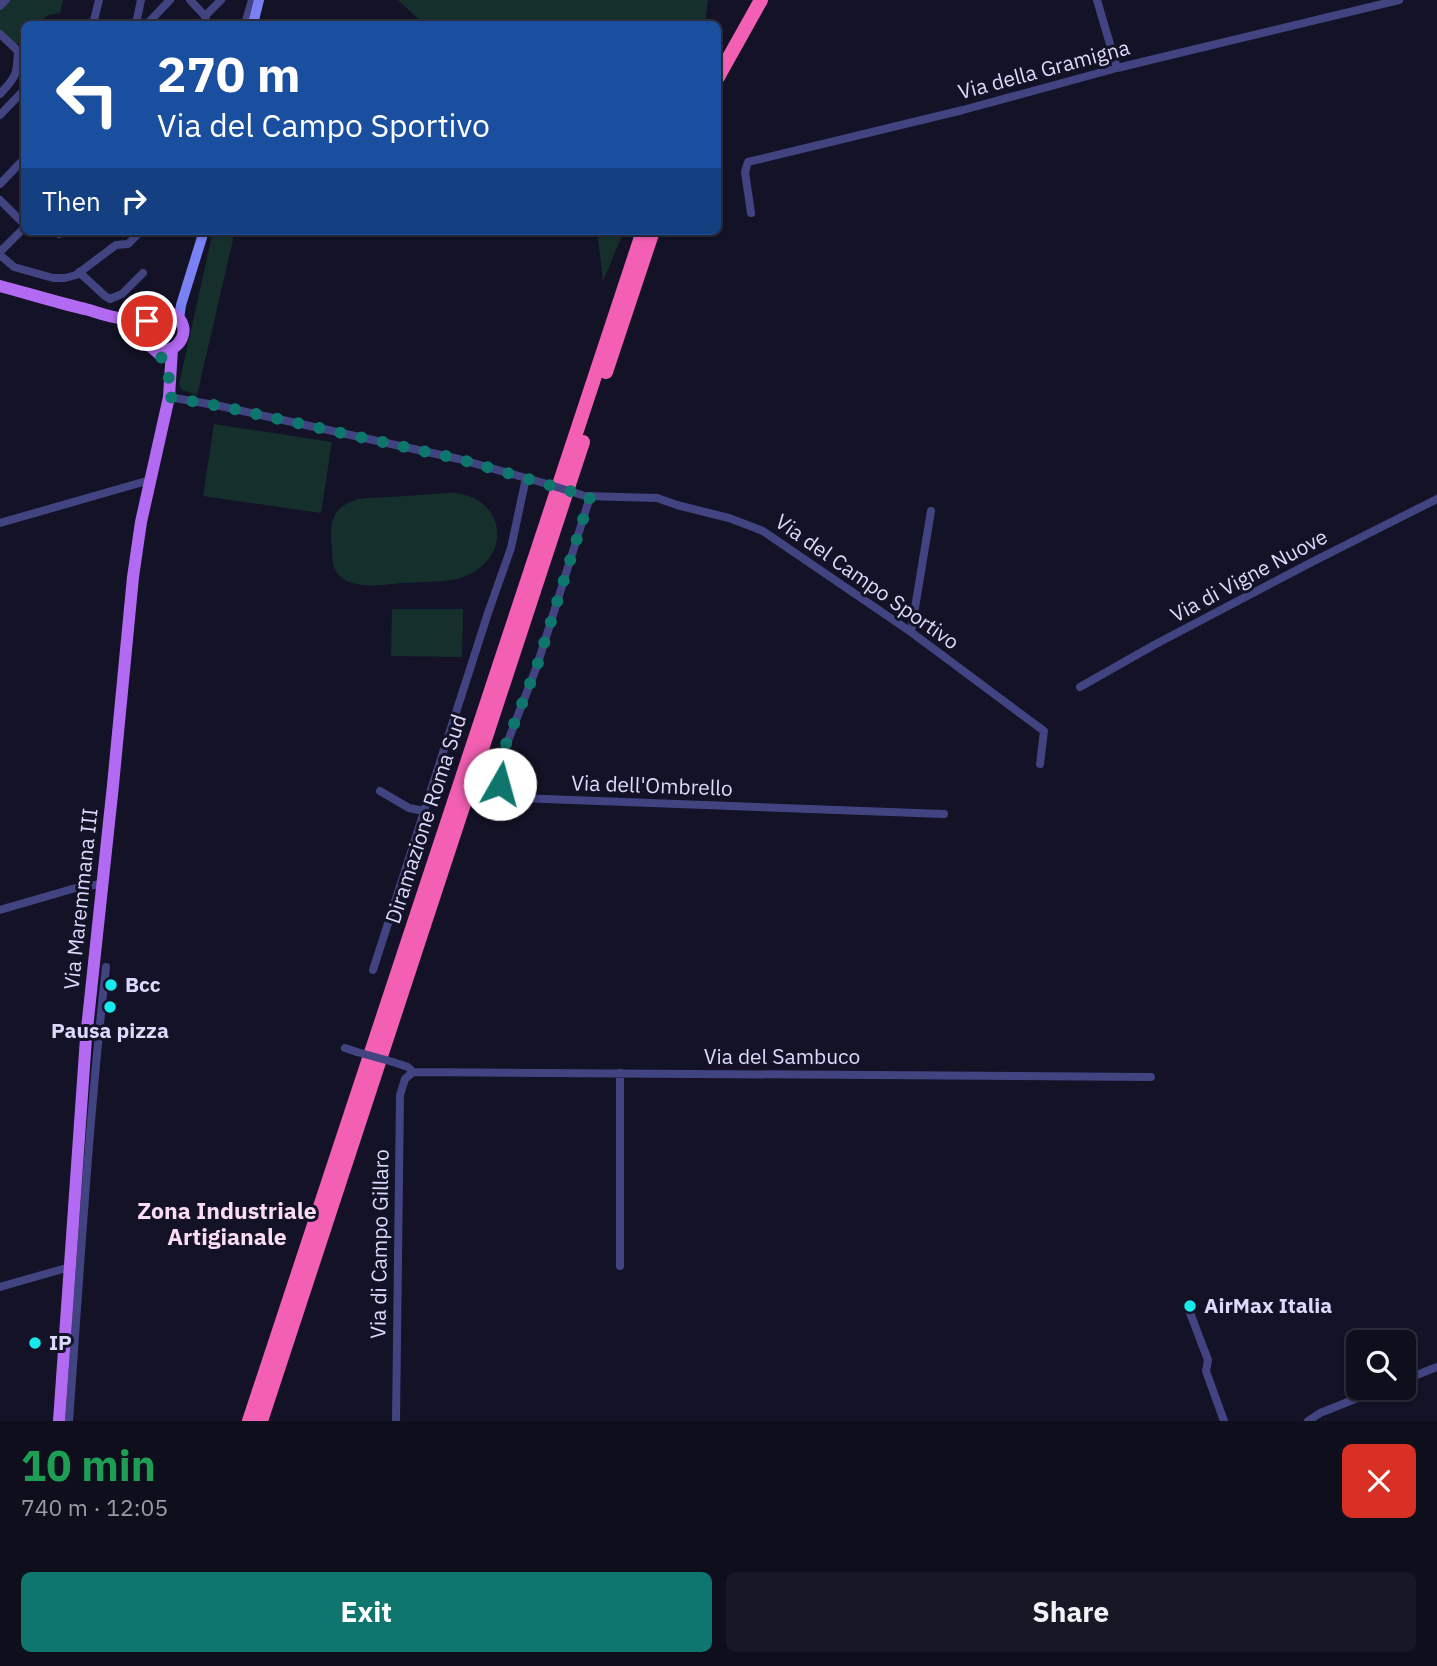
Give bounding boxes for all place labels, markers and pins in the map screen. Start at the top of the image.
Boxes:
pin [117,291,177,351]
place label: Bcc [125,970,161,998]
marker: Bcc [103,977,119,993]
marker: Pausa pizza [102,999,118,1015]
place label: Pausa pizza [51,1016,169,1044]
place label: AirMax Italia [1204,1291,1332,1319]
marker: AirMax Italia [1182,1298,1198,1314]
place label: IP [49,1328,72,1356]
marker: IP [27,1335,43,1351]

